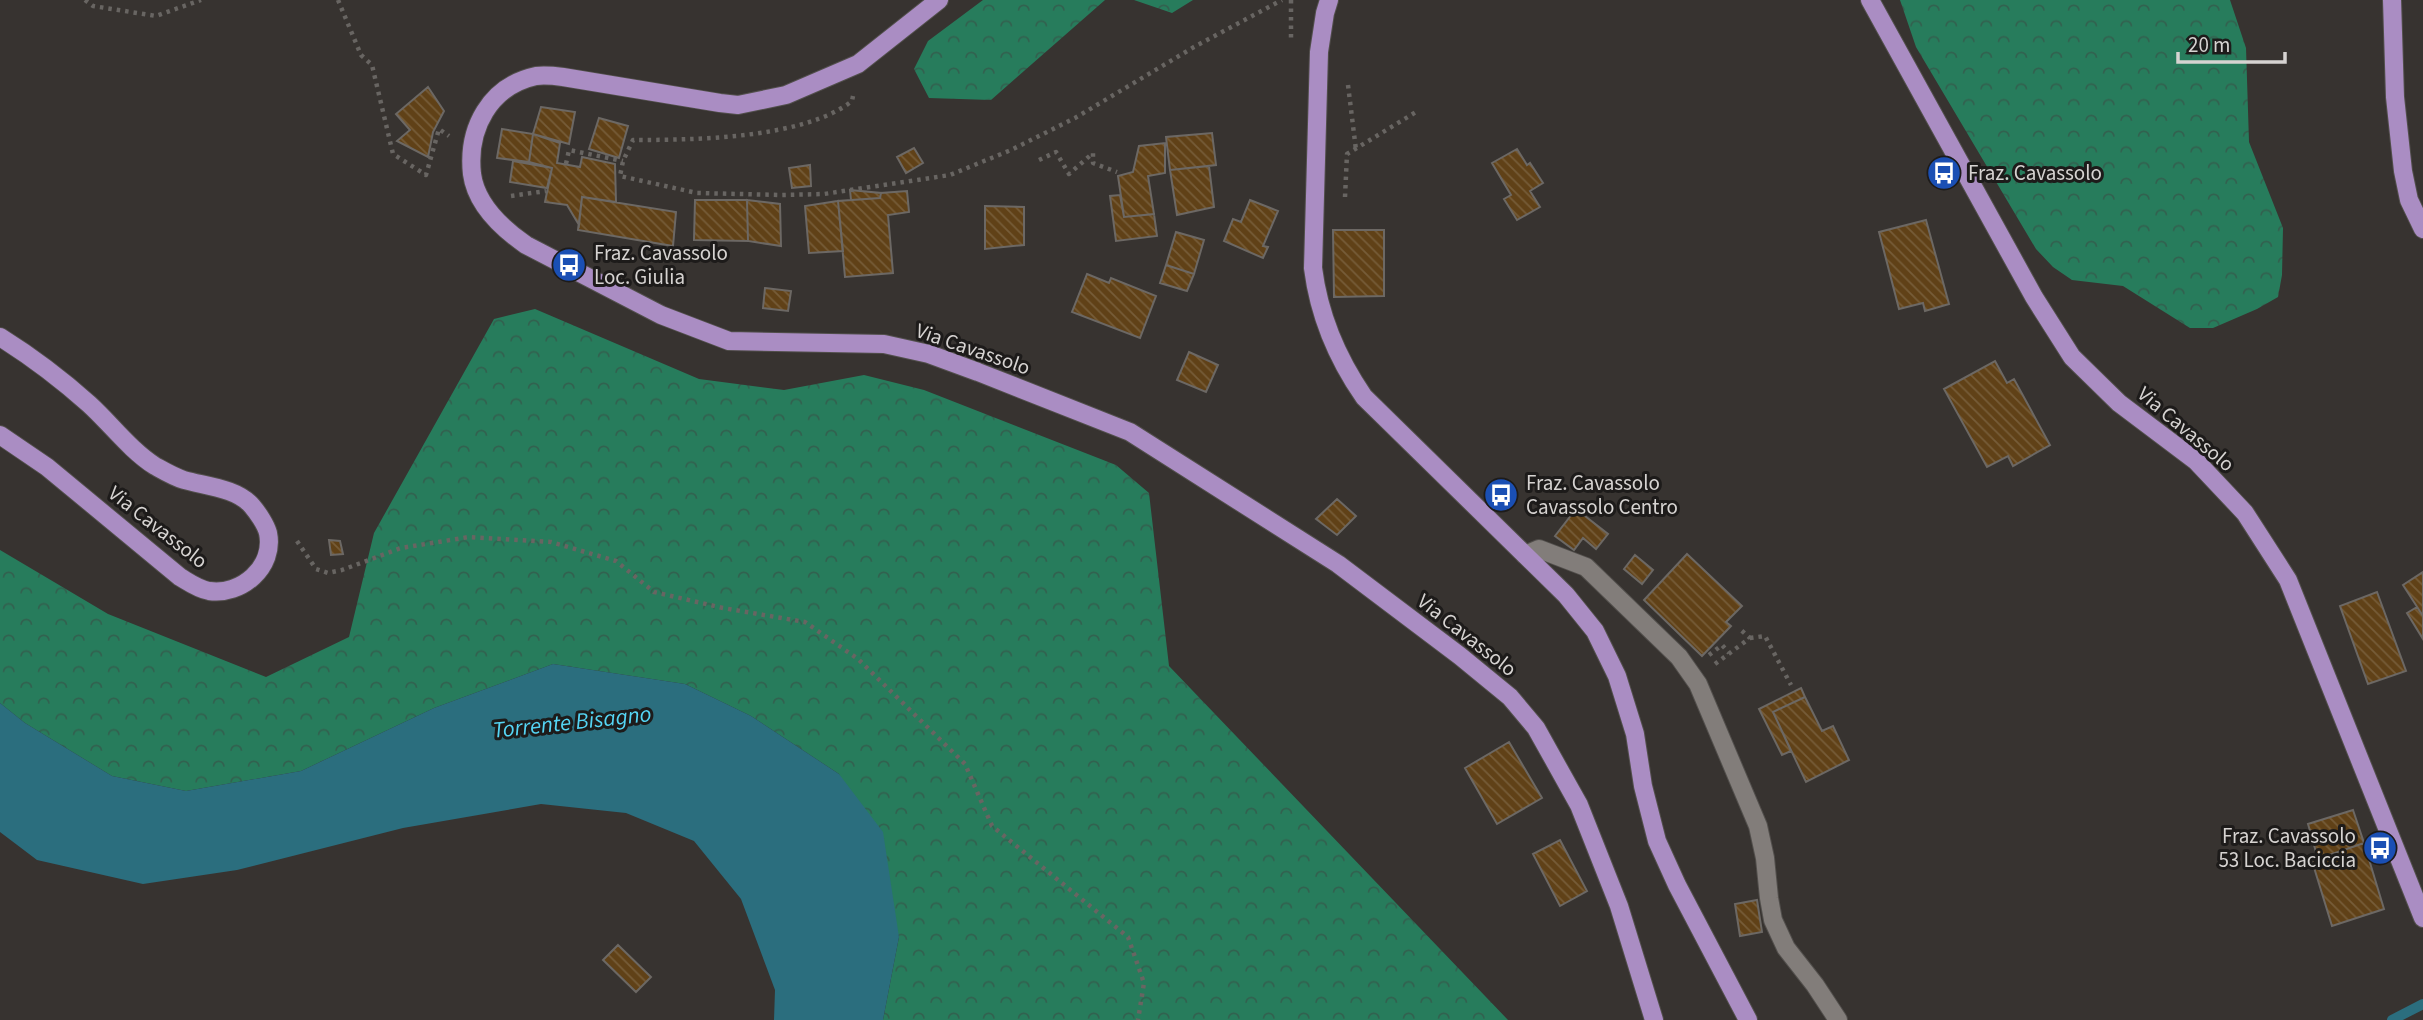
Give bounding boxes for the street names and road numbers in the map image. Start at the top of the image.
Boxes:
street label: Via Cavassolo [912,315,1034,383]
street label: Via Cavassolo [2131,379,2241,479]
street label: Via Cavassolo [102,479,214,575]
street label: Via Cavassolo [1411,587,1523,683]

